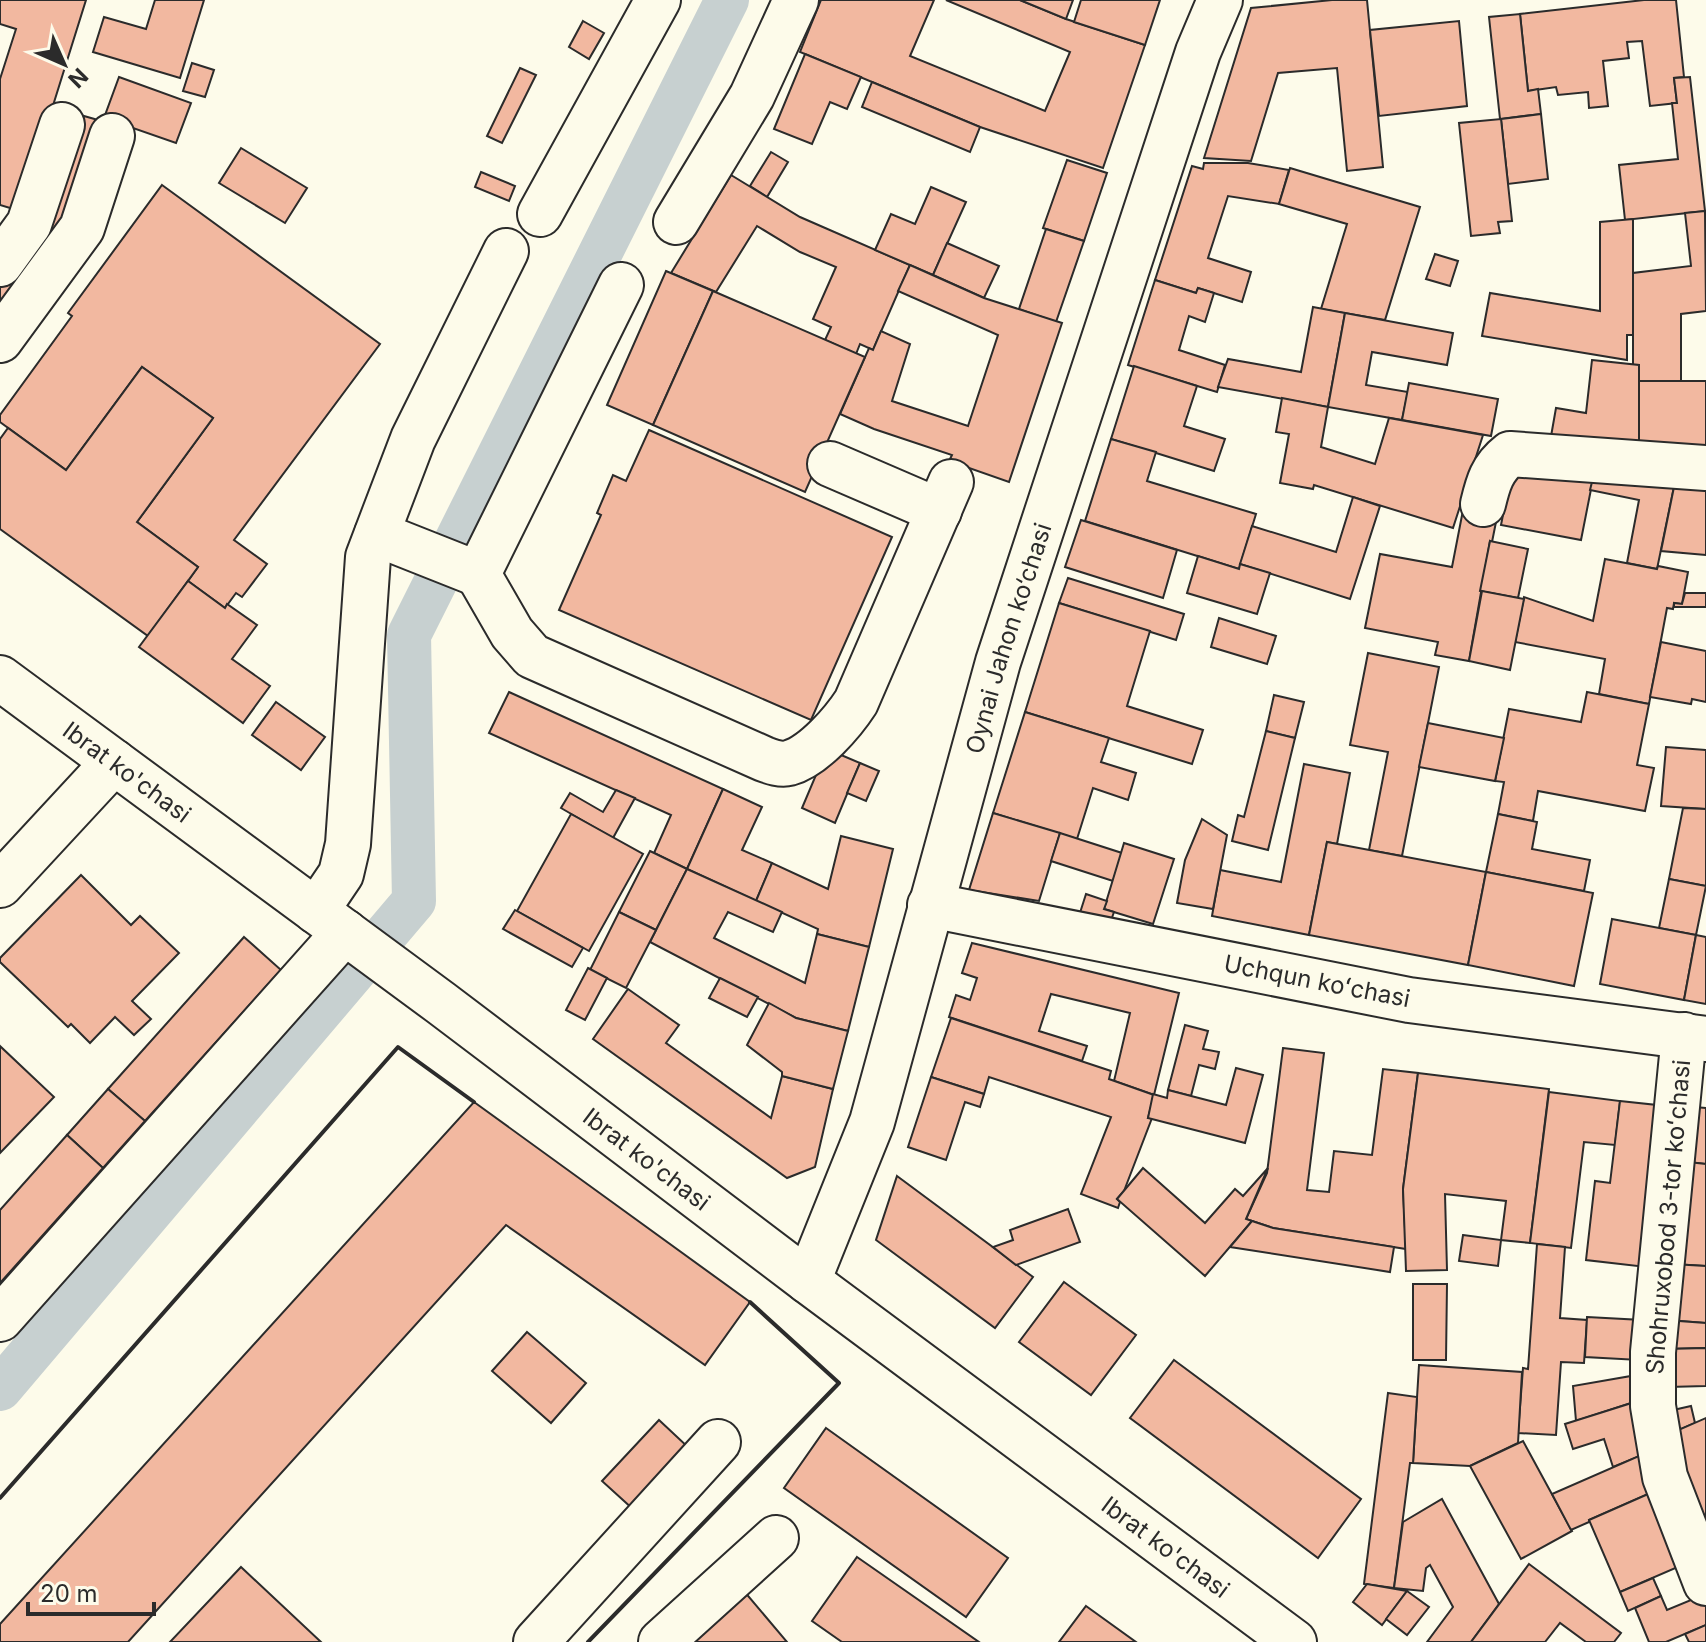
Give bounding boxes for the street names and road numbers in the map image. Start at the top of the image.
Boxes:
street label: Oynai Jahon ko‘chasi [959,519,1057,757]
street label: Ibrat ko'chasi [58,715,197,828]
street label: Uchqun koʻchasi [1222,949,1412,1013]
street label: Shohruxobod 3-tor koʻchasi [1640,1058,1696,1376]
street label: Ibrat ko'chasi [578,1102,716,1216]
street label: Ibrat ko'chasi [1096,1490,1235,1604]

